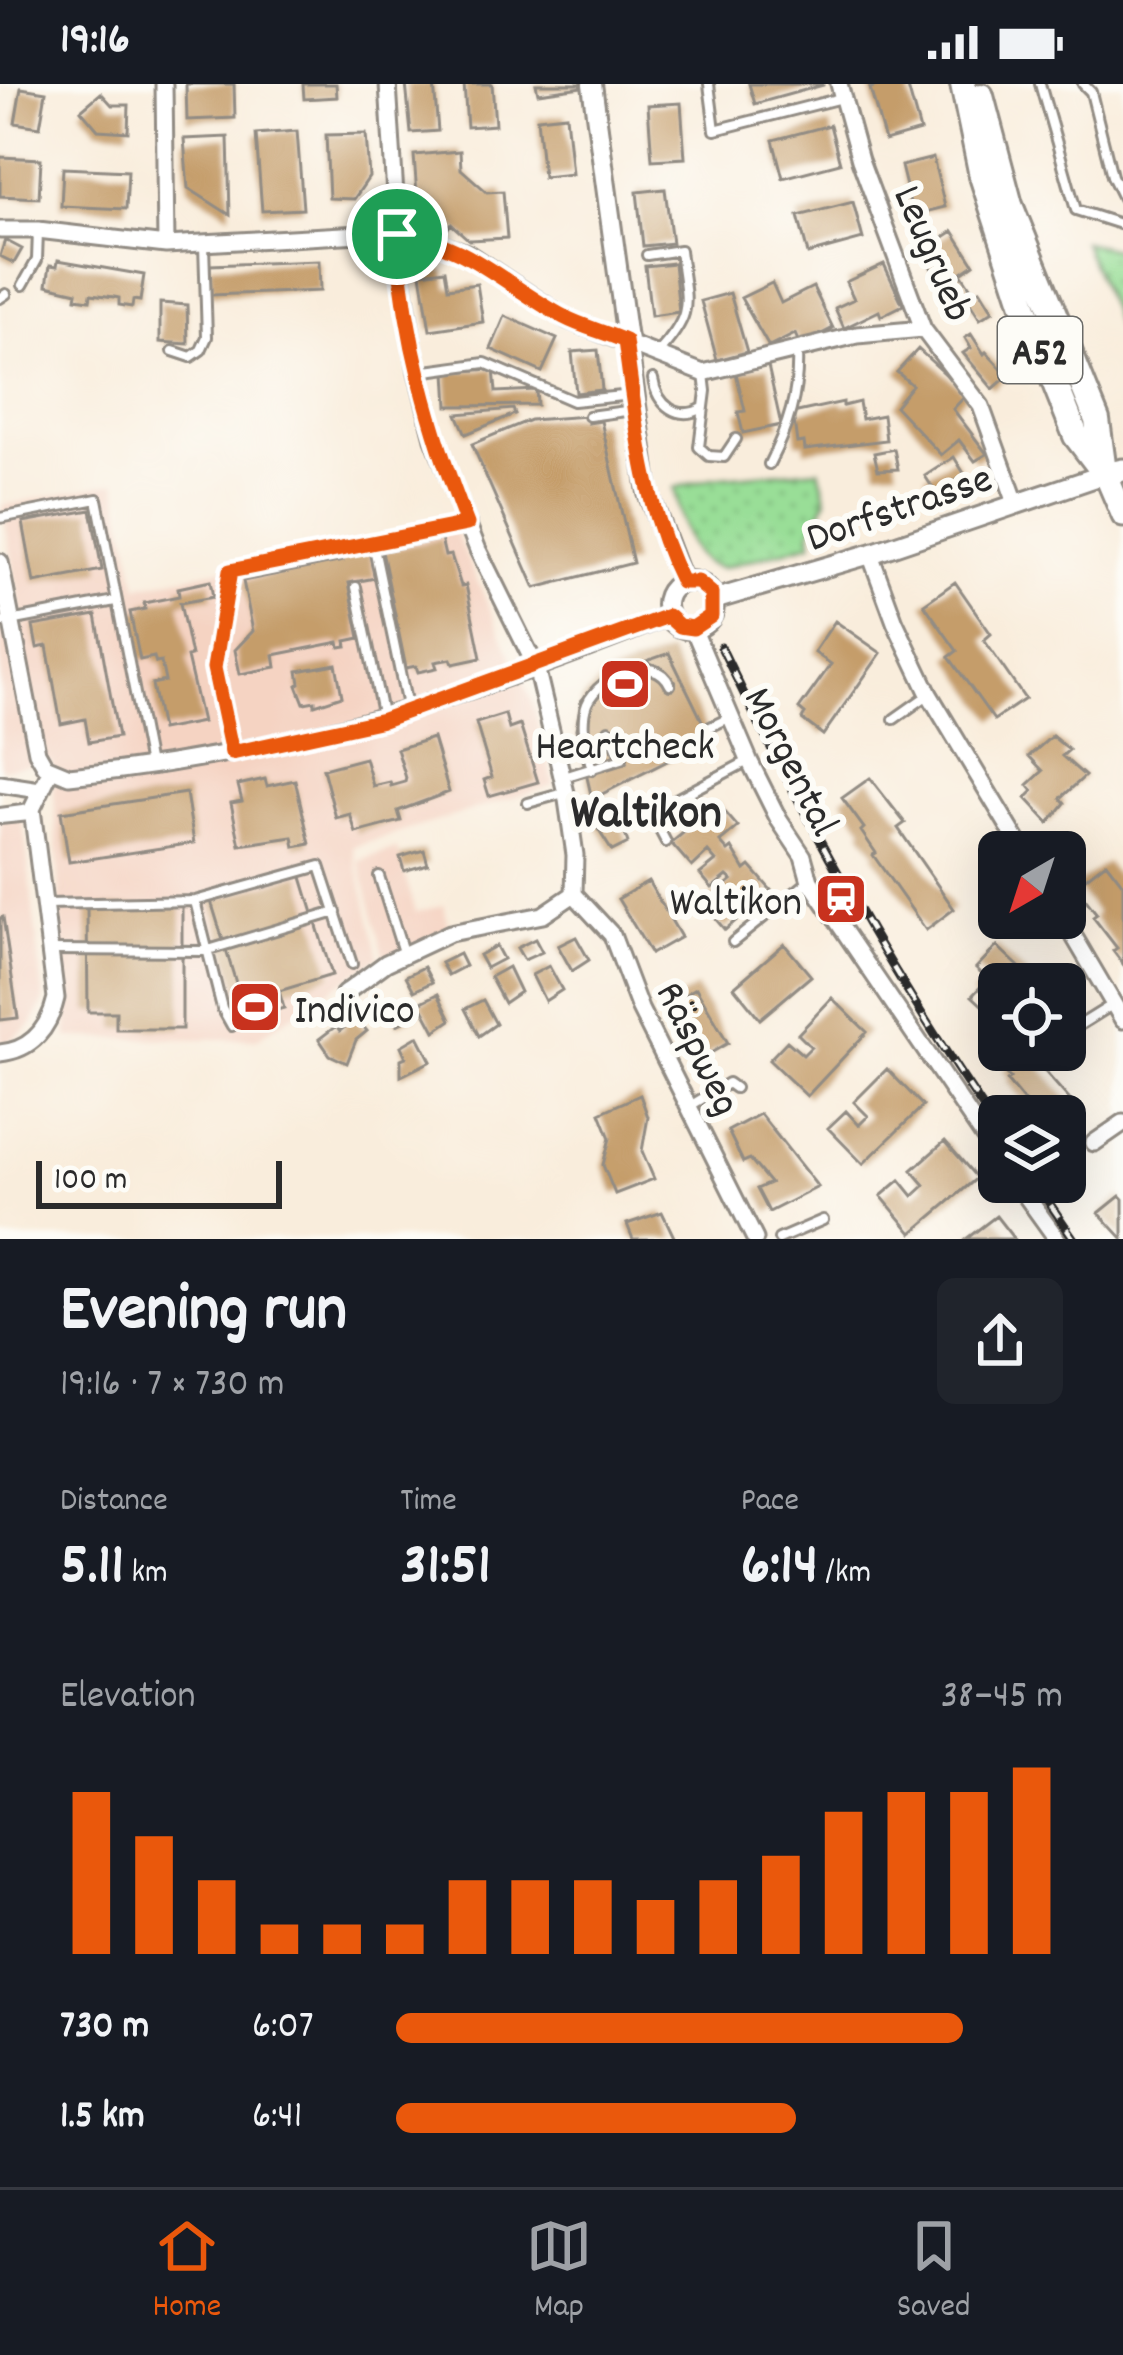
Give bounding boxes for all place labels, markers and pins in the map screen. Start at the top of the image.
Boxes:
pin [346,183,448,285]
sports icon: Heartcheck [597,656,653,712]
place label: Heartcheck [535,720,715,780]
station icon: Waltikon [813,871,869,927]
place label: Waltikon [670,876,802,936]
sports icon: Indivico [227,979,283,1035]
place label: Indivico [294,984,415,1044]

